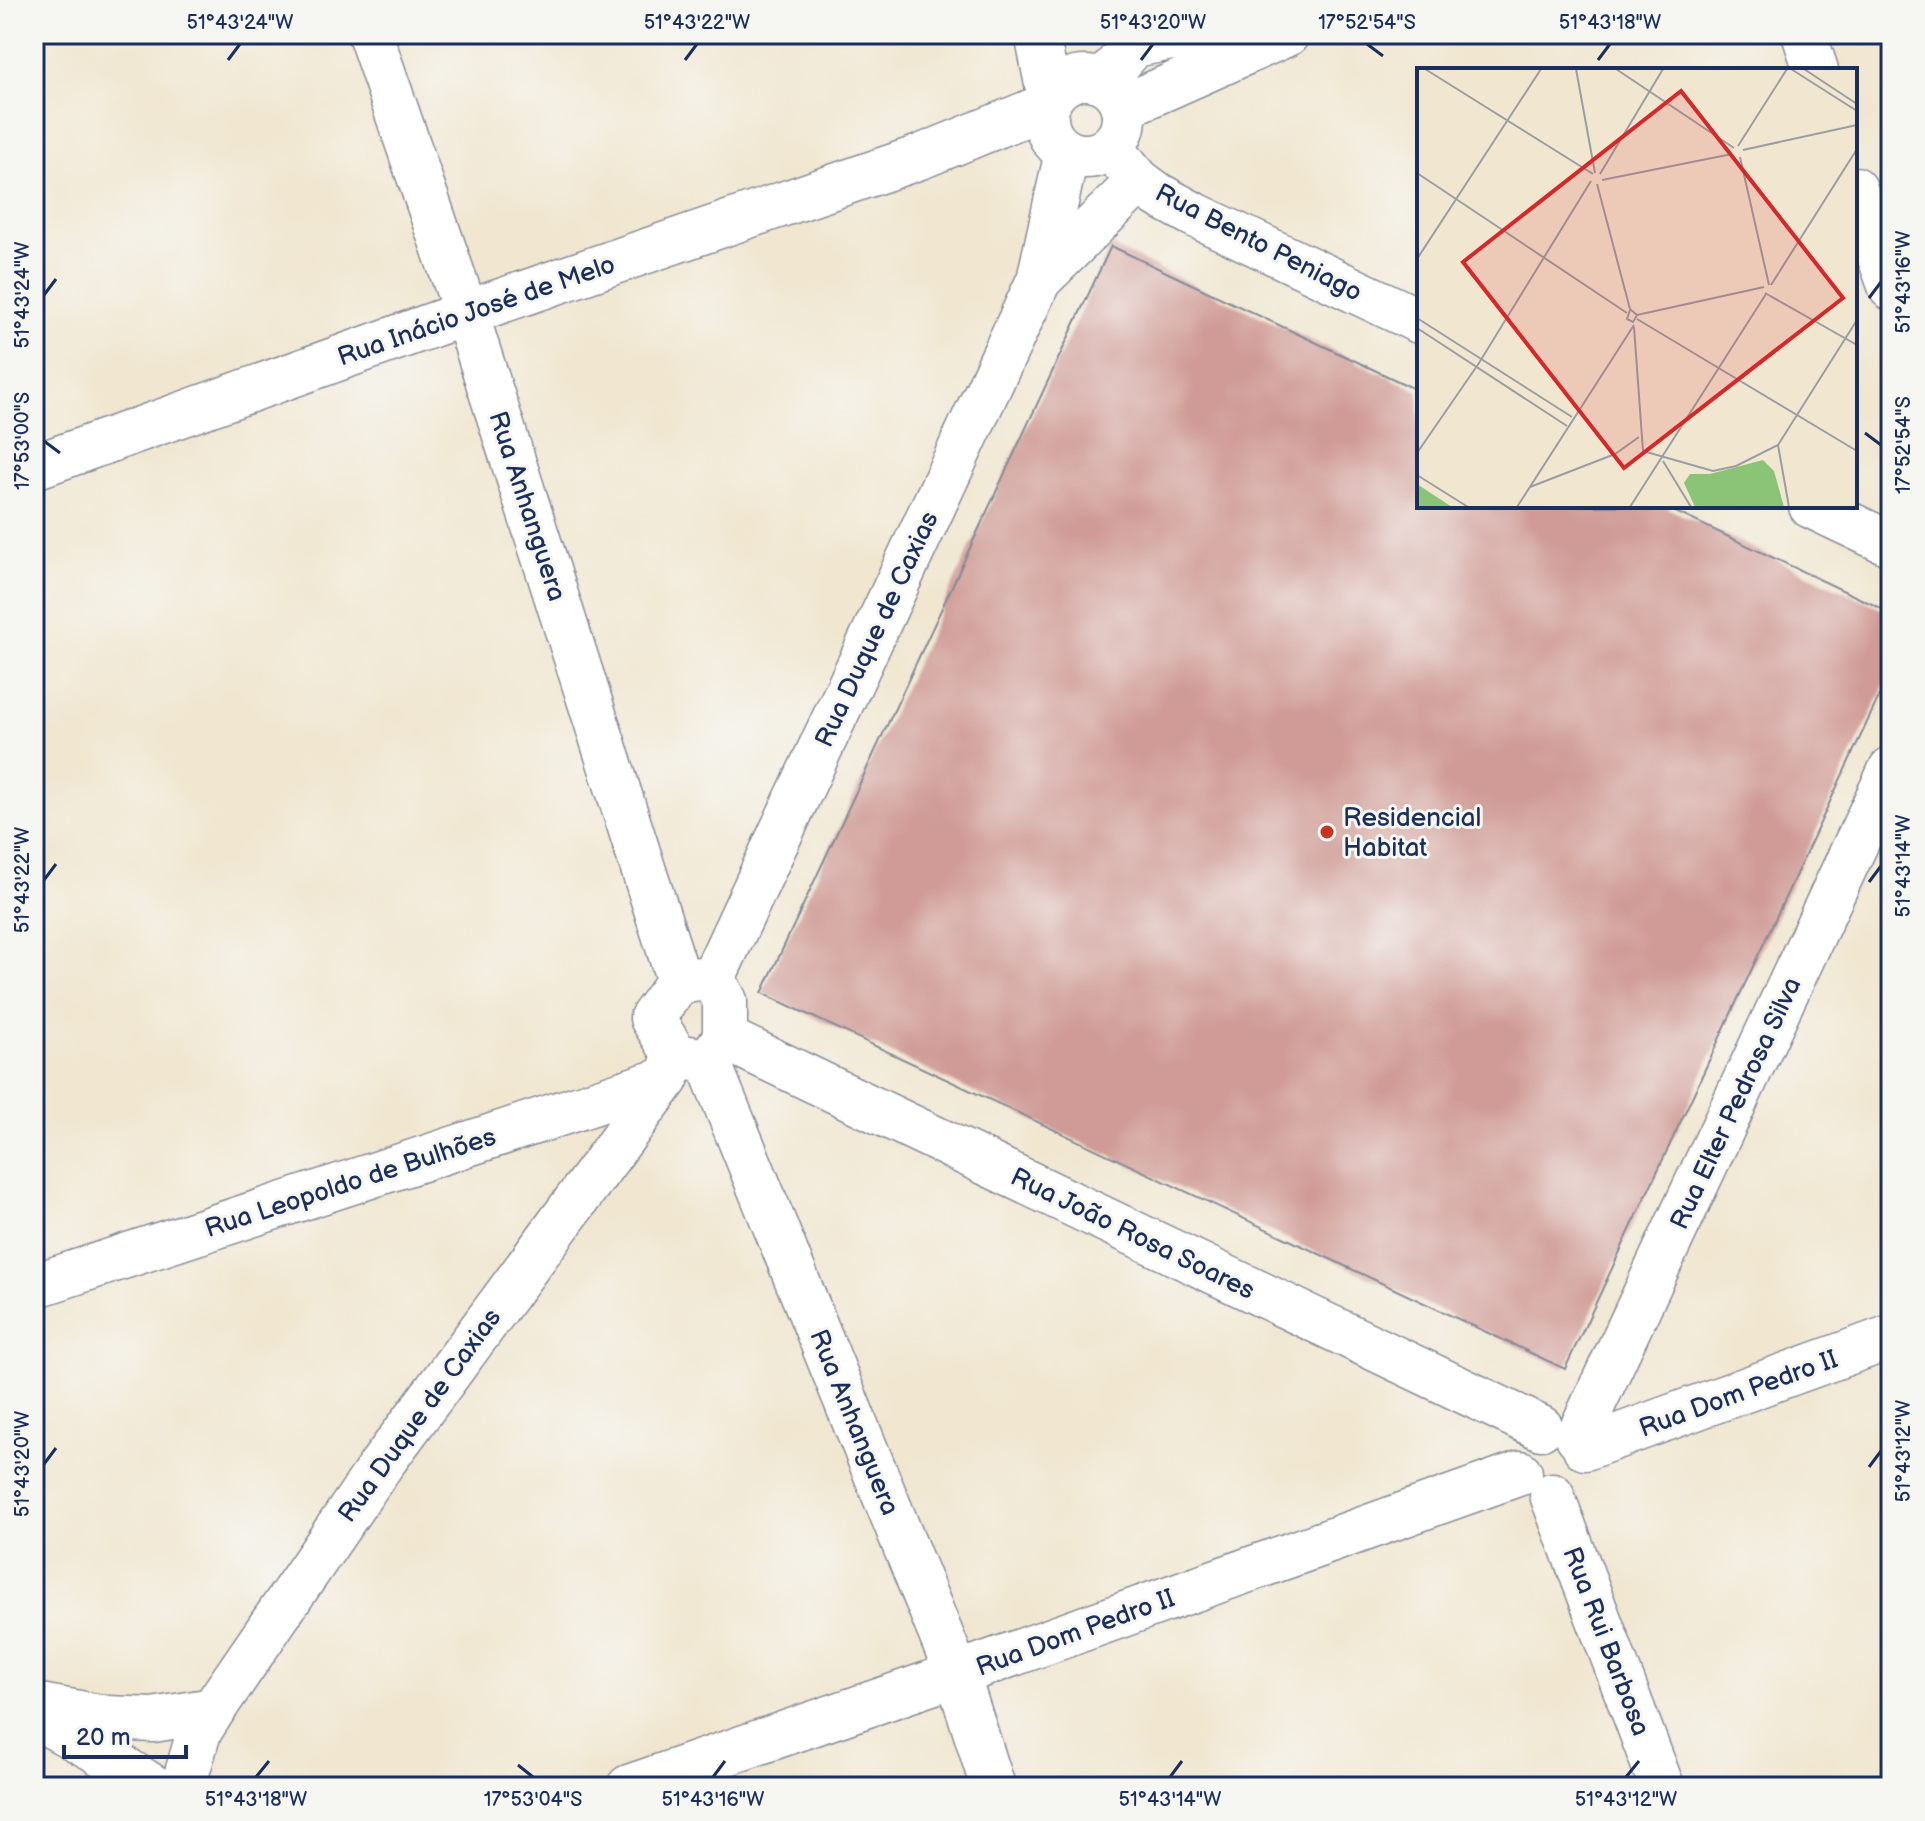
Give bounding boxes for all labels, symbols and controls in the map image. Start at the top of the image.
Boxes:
text: 51°43'24"W [187,11,293,35]
text: 51°43'22"W [644,11,750,35]
text: 51°43'20"W [1100,11,1206,35]
text: 17°52'54"S [1318,11,1416,35]
text: 51°43'18"W [1559,11,1661,35]
inset map [1417,68,1857,508]
street label: Rua Bento Peniago [1150,178,1367,309]
text: 51°43'16"W [1892,230,1916,334]
text: 51°43'24"W [11,242,35,348]
street label: Rua Inácio José de Melo [334,249,619,374]
text: 17°53'00"S [11,392,35,490]
text: 17°52'54"S [1892,396,1916,494]
street label: Rua Anhanguera [481,408,572,605]
street label: Rua Duque de Caxias [809,507,946,752]
place label: Residencial Habitat [1343,803,1481,864]
text: 51°43'14"W [1892,814,1916,918]
marker: Residencial Habitat [1318,823,1336,841]
text: 51°43'22"W [11,827,35,933]
street label: Rua Elter Pedrosa Silva [1664,973,1808,1235]
street label: Rua Leopoldo de Bulhões [201,1122,500,1245]
street label: Rua João Rosa Soares [1005,1162,1259,1307]
street label: Rua Duque de Caxias [332,1303,508,1529]
street label: Rua Anhanguera [802,1325,905,1520]
street label: Rua Dom Pedro II [1635,1344,1842,1445]
text: 51°43'12"W [1892,1400,1916,1502]
text: 51°43'20"W [11,1411,35,1517]
street label: Rua Rui Barbosa [1555,1543,1656,1740]
street label: Rua Dom Pedro II [972,1583,1179,1684]
scale bar [64,1709,186,1759]
text: 20 m [76,1723,131,1752]
text: 51°43'18"W [205,1788,307,1812]
text: 17°53'04"S [484,1788,582,1812]
text: 51°43'16"W [661,1788,765,1812]
text: 51°43'14"W [1118,1788,1222,1812]
text: 51°43'12"W [1575,1788,1677,1812]

